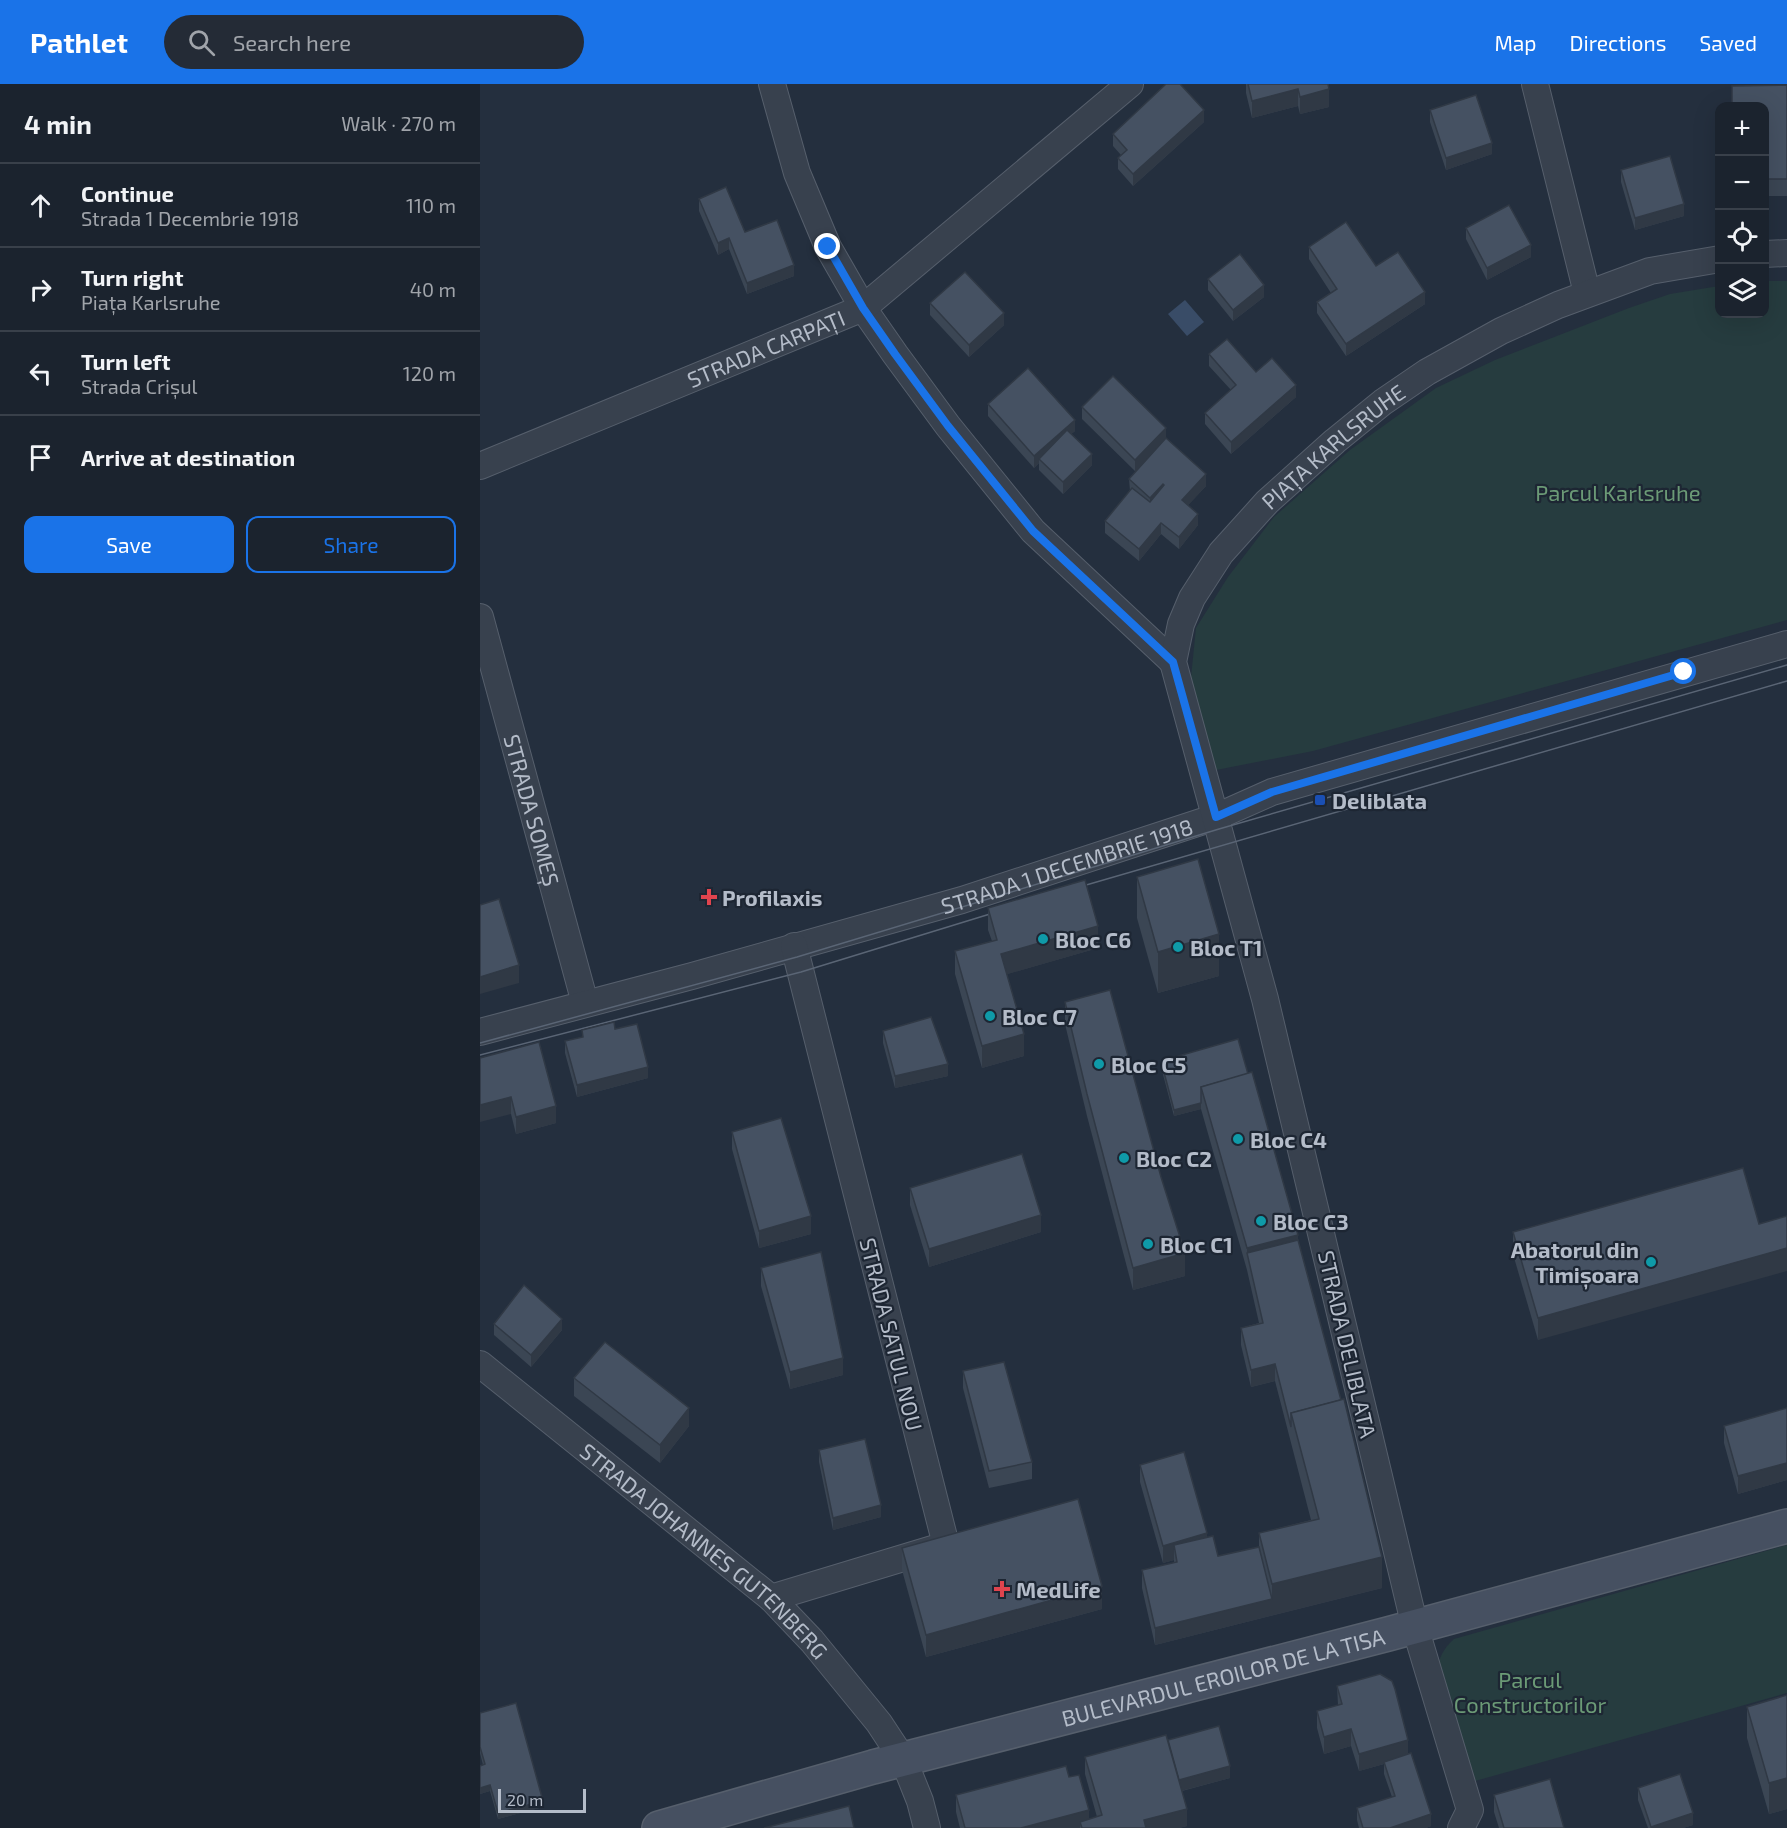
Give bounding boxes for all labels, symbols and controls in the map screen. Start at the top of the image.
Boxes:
search box [164,15,584,69]
text: Pathlet [30,25,128,59]
icon: search [185,26,218,59]
text: Search here [233,29,351,55]
text: Map [1494,30,1537,55]
text: Directions [1570,30,1666,55]
text: Saved [1699,30,1757,55]
map controls [1715,102,1769,318]
button: + [1715,102,1769,156]
text: 4 min [24,108,92,139]
text: Walk · 270 m [341,111,456,135]
button: − [1715,156,1769,210]
text: Continue [81,180,174,206]
icon: ahead [24,189,57,222]
text: 110 m [406,193,456,217]
text: Strada 1 Decembrie 1918 [81,206,299,230]
button: locate [1715,210,1769,264]
route end [814,233,840,259]
text: Turn right [81,264,183,290]
button: layers [1715,264,1769,318]
icon: right [24,273,57,306]
text: 40 m [410,277,456,301]
text: Piața Karlsruhe [81,290,221,314]
street label: STRADA CARPAȚI [683,304,848,392]
text: Turn left [81,348,170,374]
icon: left [24,357,57,390]
text: 120 m [403,361,456,385]
text: Strada Crișul [81,374,198,398]
street label: PIAȚA KARLSRUHE [1256,378,1410,514]
icon: arrive [24,441,57,474]
text: Arrive at destination [81,444,295,470]
park label: Parcul Karlsruhe [1535,479,1701,505]
button: Save [24,516,234,573]
button: Share [246,516,456,573]
route start [1670,658,1696,684]
street label: STRADA SOMEȘ [499,731,566,889]
place label: Deliblata [1332,787,1427,813]
marker: Deliblata [1313,793,1327,807]
street label: STRADA 1 DECEMBRIE 1918 [938,812,1196,918]
place label: Profilaxis [722,884,822,910]
marker: Profilaxis [700,888,718,906]
place label: Bloc C6 [1055,926,1131,952]
marker: Bloc C6 [1036,932,1050,946]
place label: Bloc T1 [1190,934,1263,960]
marker: Bloc T1 [1171,940,1185,954]
place label: Bloc C7 [1002,1003,1077,1029]
marker: Bloc C7 [983,1009,997,1023]
place label: Bloc C5 [1111,1051,1186,1077]
marker: Bloc C5 [1092,1057,1106,1071]
place label: Bloc C4 [1250,1126,1327,1152]
marker: Bloc C4 [1231,1132,1245,1146]
place label: Bloc C2 [1136,1145,1212,1171]
marker: Bloc C2 [1117,1151,1131,1165]
place label: Bloc C3 [1273,1208,1349,1234]
marker: Bloc C3 [1254,1214,1268,1228]
place label: Bloc C1 [1160,1231,1233,1257]
street label: STRADA SATUL NOU [855,1235,929,1433]
place label: Abatorul din Timișoara [1511,1236,1639,1290]
marker: Bloc C1 [1141,1237,1155,1251]
street label: STRADA DELIBLATA [1314,1248,1382,1441]
marker: Abatorul din Timișoara [1644,1255,1658,1269]
street label: STRADA JOHANNES GUTENBERG [575,1437,834,1663]
place label: MedLife [1016,1576,1101,1602]
marker: MedLife [993,1580,1011,1598]
street label: BULEVARDUL EROILOR DE LA TISA [1059,1622,1388,1731]
park label: Parcul Constructorilor [1454,1666,1606,1717]
scale bar [498,1786,586,1814]
text: 20 m [507,1790,543,1809]

